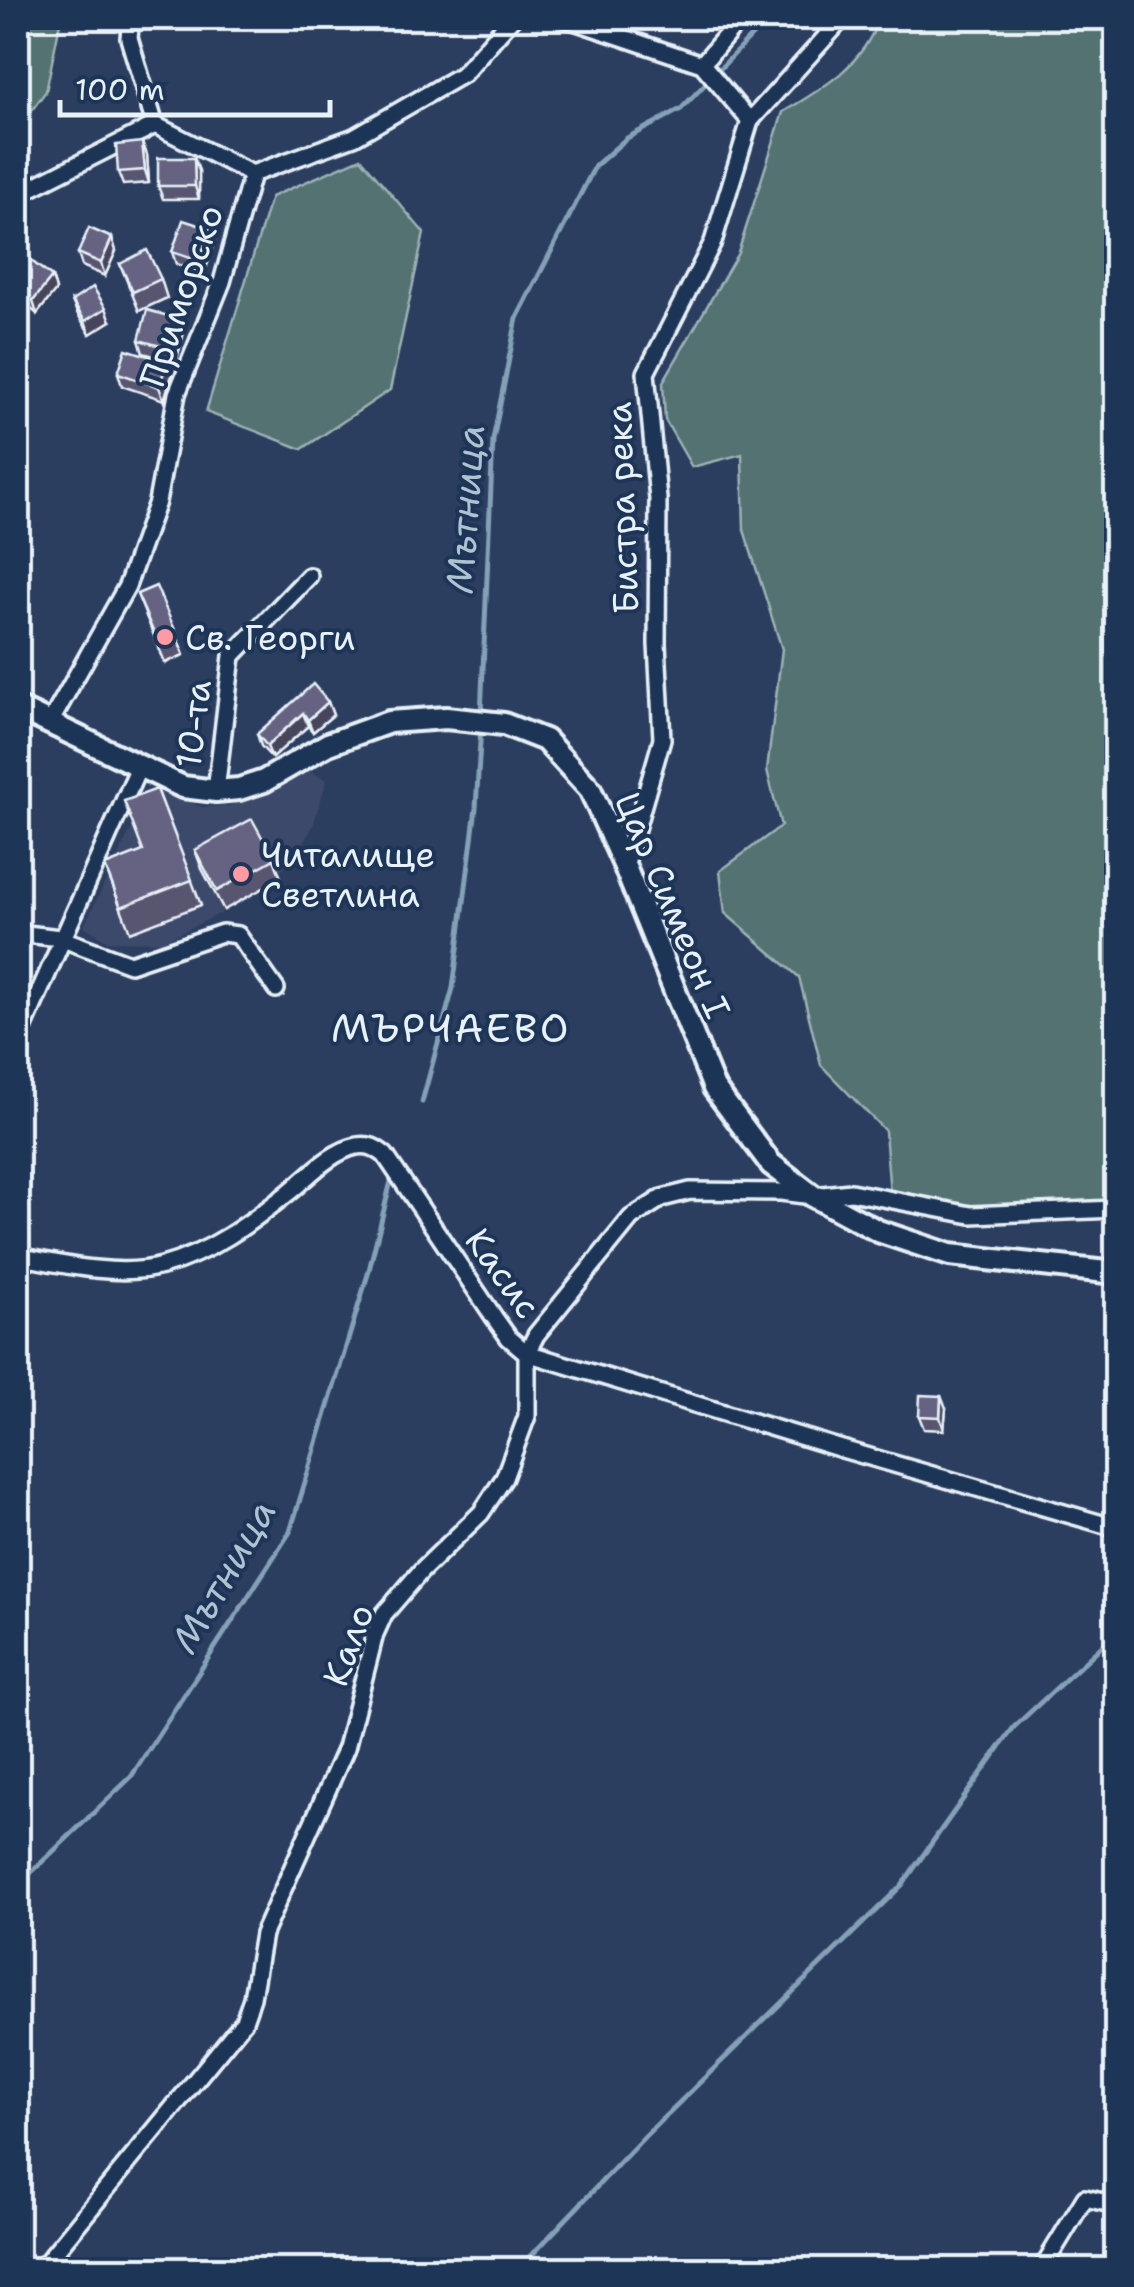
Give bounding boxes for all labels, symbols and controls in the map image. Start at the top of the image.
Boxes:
scale bar [60,55,330,117]
text: 100 m [75,69,165,110]
street label: Приморско [128,199,234,393]
street label: Бистра река [595,401,649,615]
water label: Мътница [434,423,496,595]
place label: Св. Георги [185,614,356,661]
marker: Св. Георги [154,626,176,648]
street label: 10-та [164,677,222,771]
street label: Цар Симеон I [604,785,742,1025]
place label: Читалище Светлина [261,831,435,918]
marker: Читалище Светлина [230,863,252,885]
district label: МЪРЧАЕВО [331,1001,571,1055]
street label: Касис [454,1219,552,1327]
water label: Мътница [159,1490,287,1662]
street label: Кало [312,1597,384,1693]

